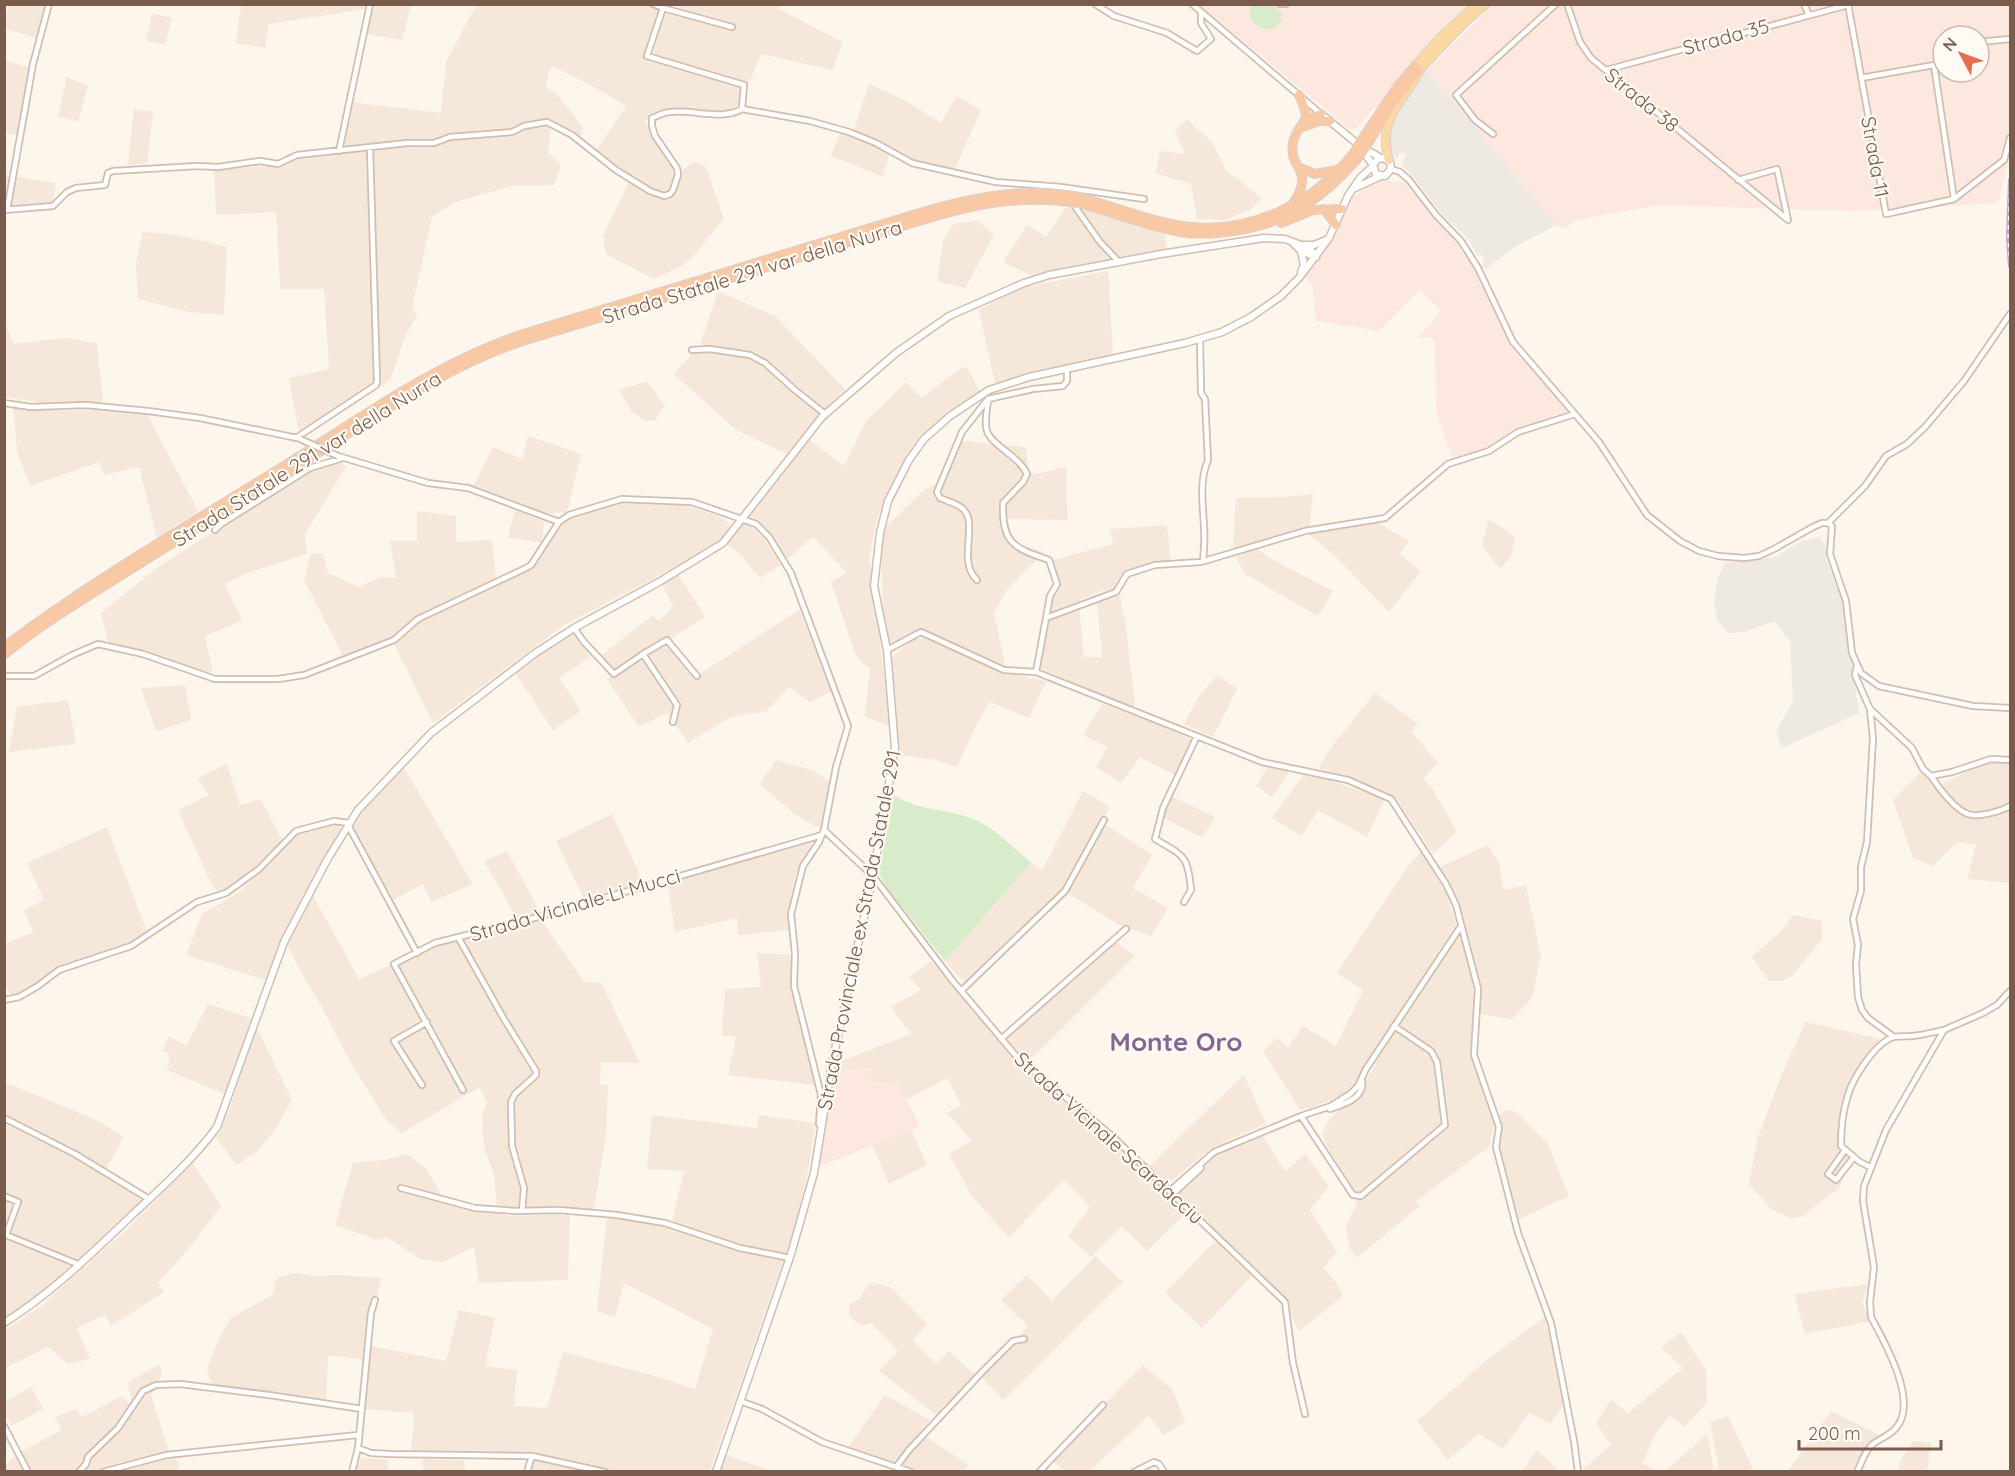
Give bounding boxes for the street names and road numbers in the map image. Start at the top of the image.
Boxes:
street label: Strada 35 [1680,13,1772,60]
street label: Strada 38 [1600,62,1685,137]
street label: Strada 11 [1856,114,1895,200]
street label: Strada Statale 291 var della Nurra [599,214,905,329]
street label: Strada Statale 291 var della Nurra [168,365,446,552]
street label: Strada Provinciale ex Strada Statale 291 [811,748,906,1112]
street label: Strada Vicinale Li Mucci [467,863,683,947]
street label: Strada Vicinale Scardacciu [1010,1046,1209,1229]

